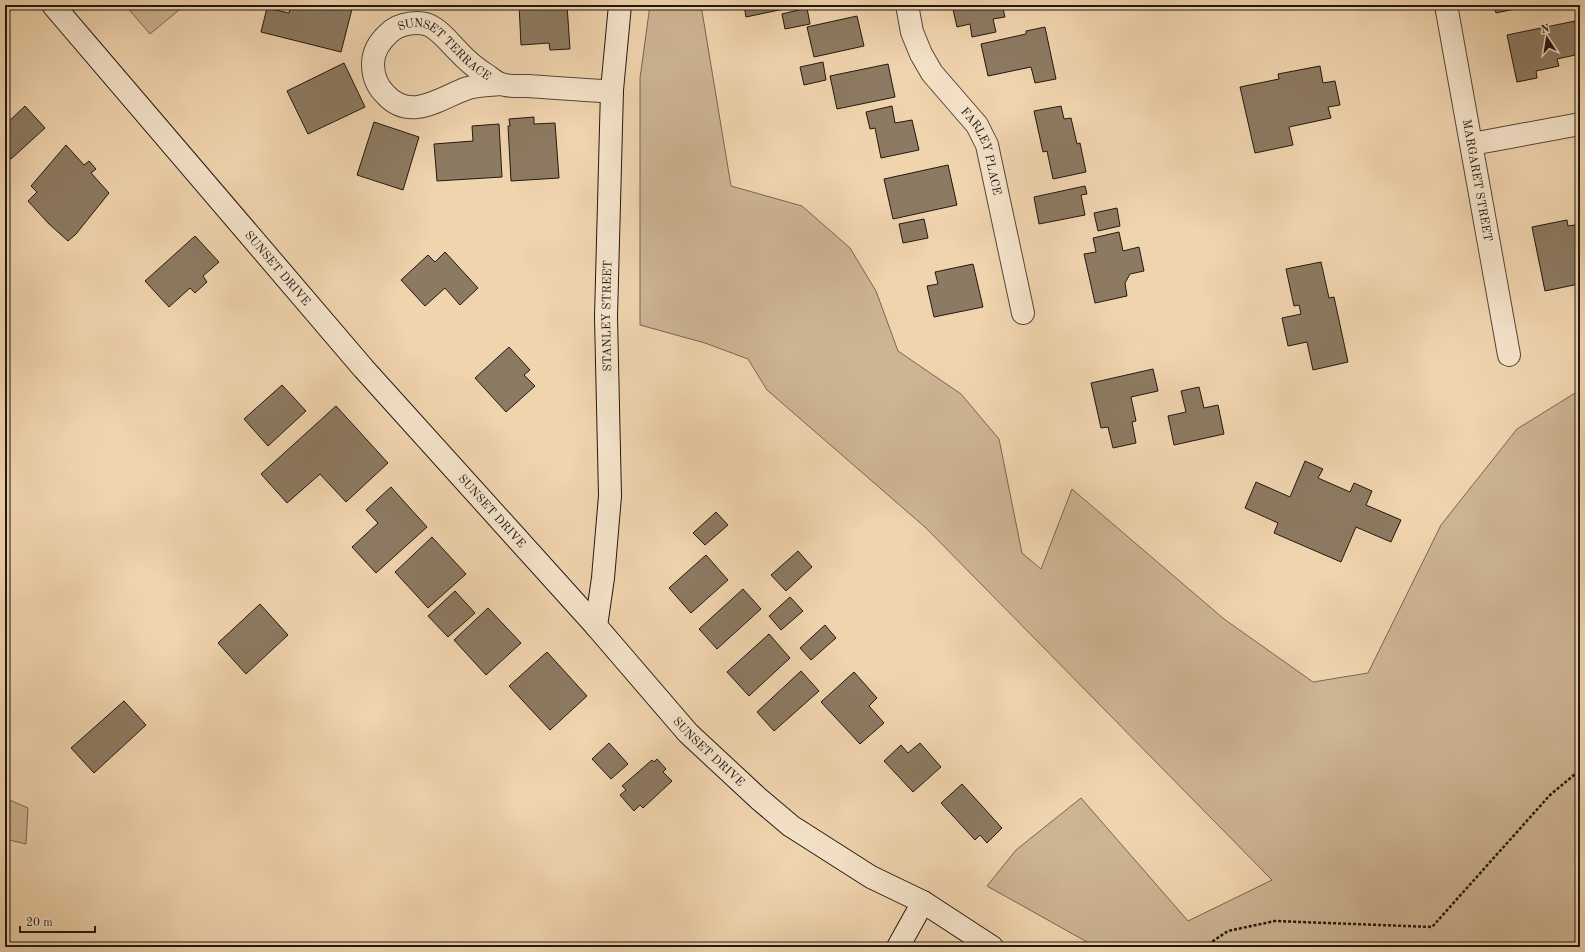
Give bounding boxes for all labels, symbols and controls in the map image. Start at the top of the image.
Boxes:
street label: SUNSET TERRACE [396,18,493,83]
north arrow [1527,18,1567,58]
text: N [1540,23,1551,36]
street label: FARLEY PLACE [958,106,1003,196]
street label: MARGARET STREET [1460,118,1493,242]
street label: SUNSET DRIVE [242,229,312,308]
street label: STANLEY STREET [601,260,615,372]
street label: SUNSET DRIVE [456,473,527,550]
street label: SUNSET DRIVE [670,715,746,789]
scale bar [20,908,95,934]
text: 20 m [26,917,53,929]

